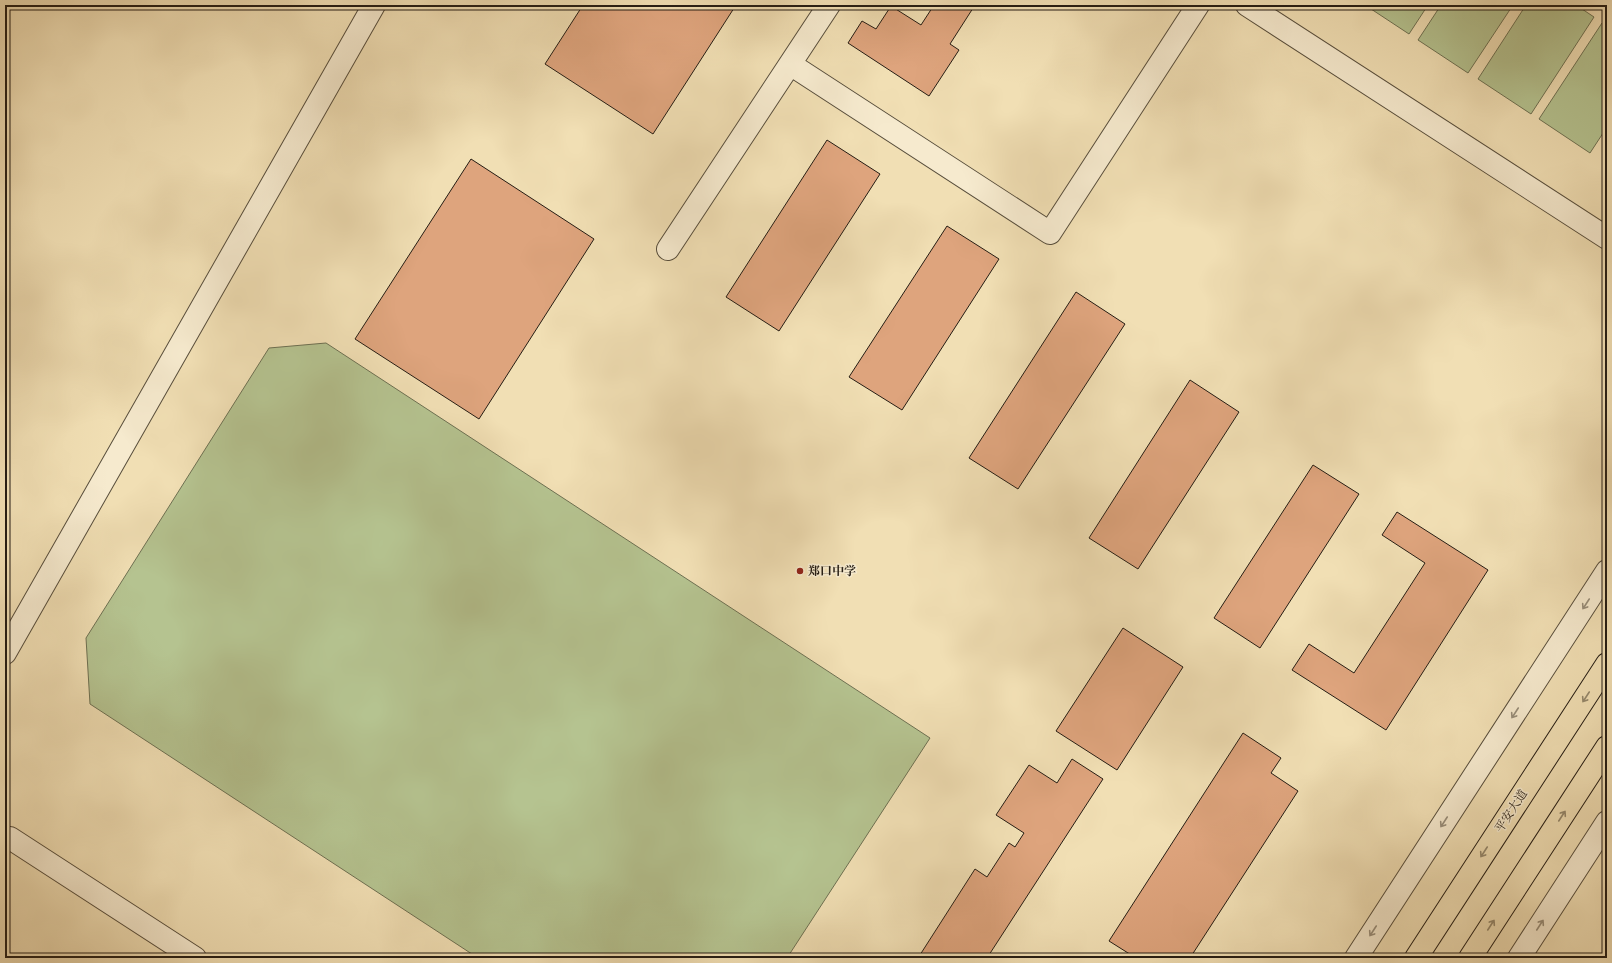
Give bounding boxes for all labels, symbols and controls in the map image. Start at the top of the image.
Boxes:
place label: 郑口中学 [808,564,856,579]
marker: 郑口中学 [795,566,805,576]
one-way arrow [1582,598,1590,609]
one-way arrow [1582,691,1590,702]
one-way arrow [1511,707,1519,718]
street label: 平安大道 [1492,787,1531,835]
one-way arrow [1558,811,1566,822]
one-way arrow [1440,816,1448,827]
one-way arrow [1480,847,1489,858]
one-way arrow [1488,919,1496,931]
one-way arrow [1536,920,1544,931]
one-way arrow [1369,925,1377,936]

